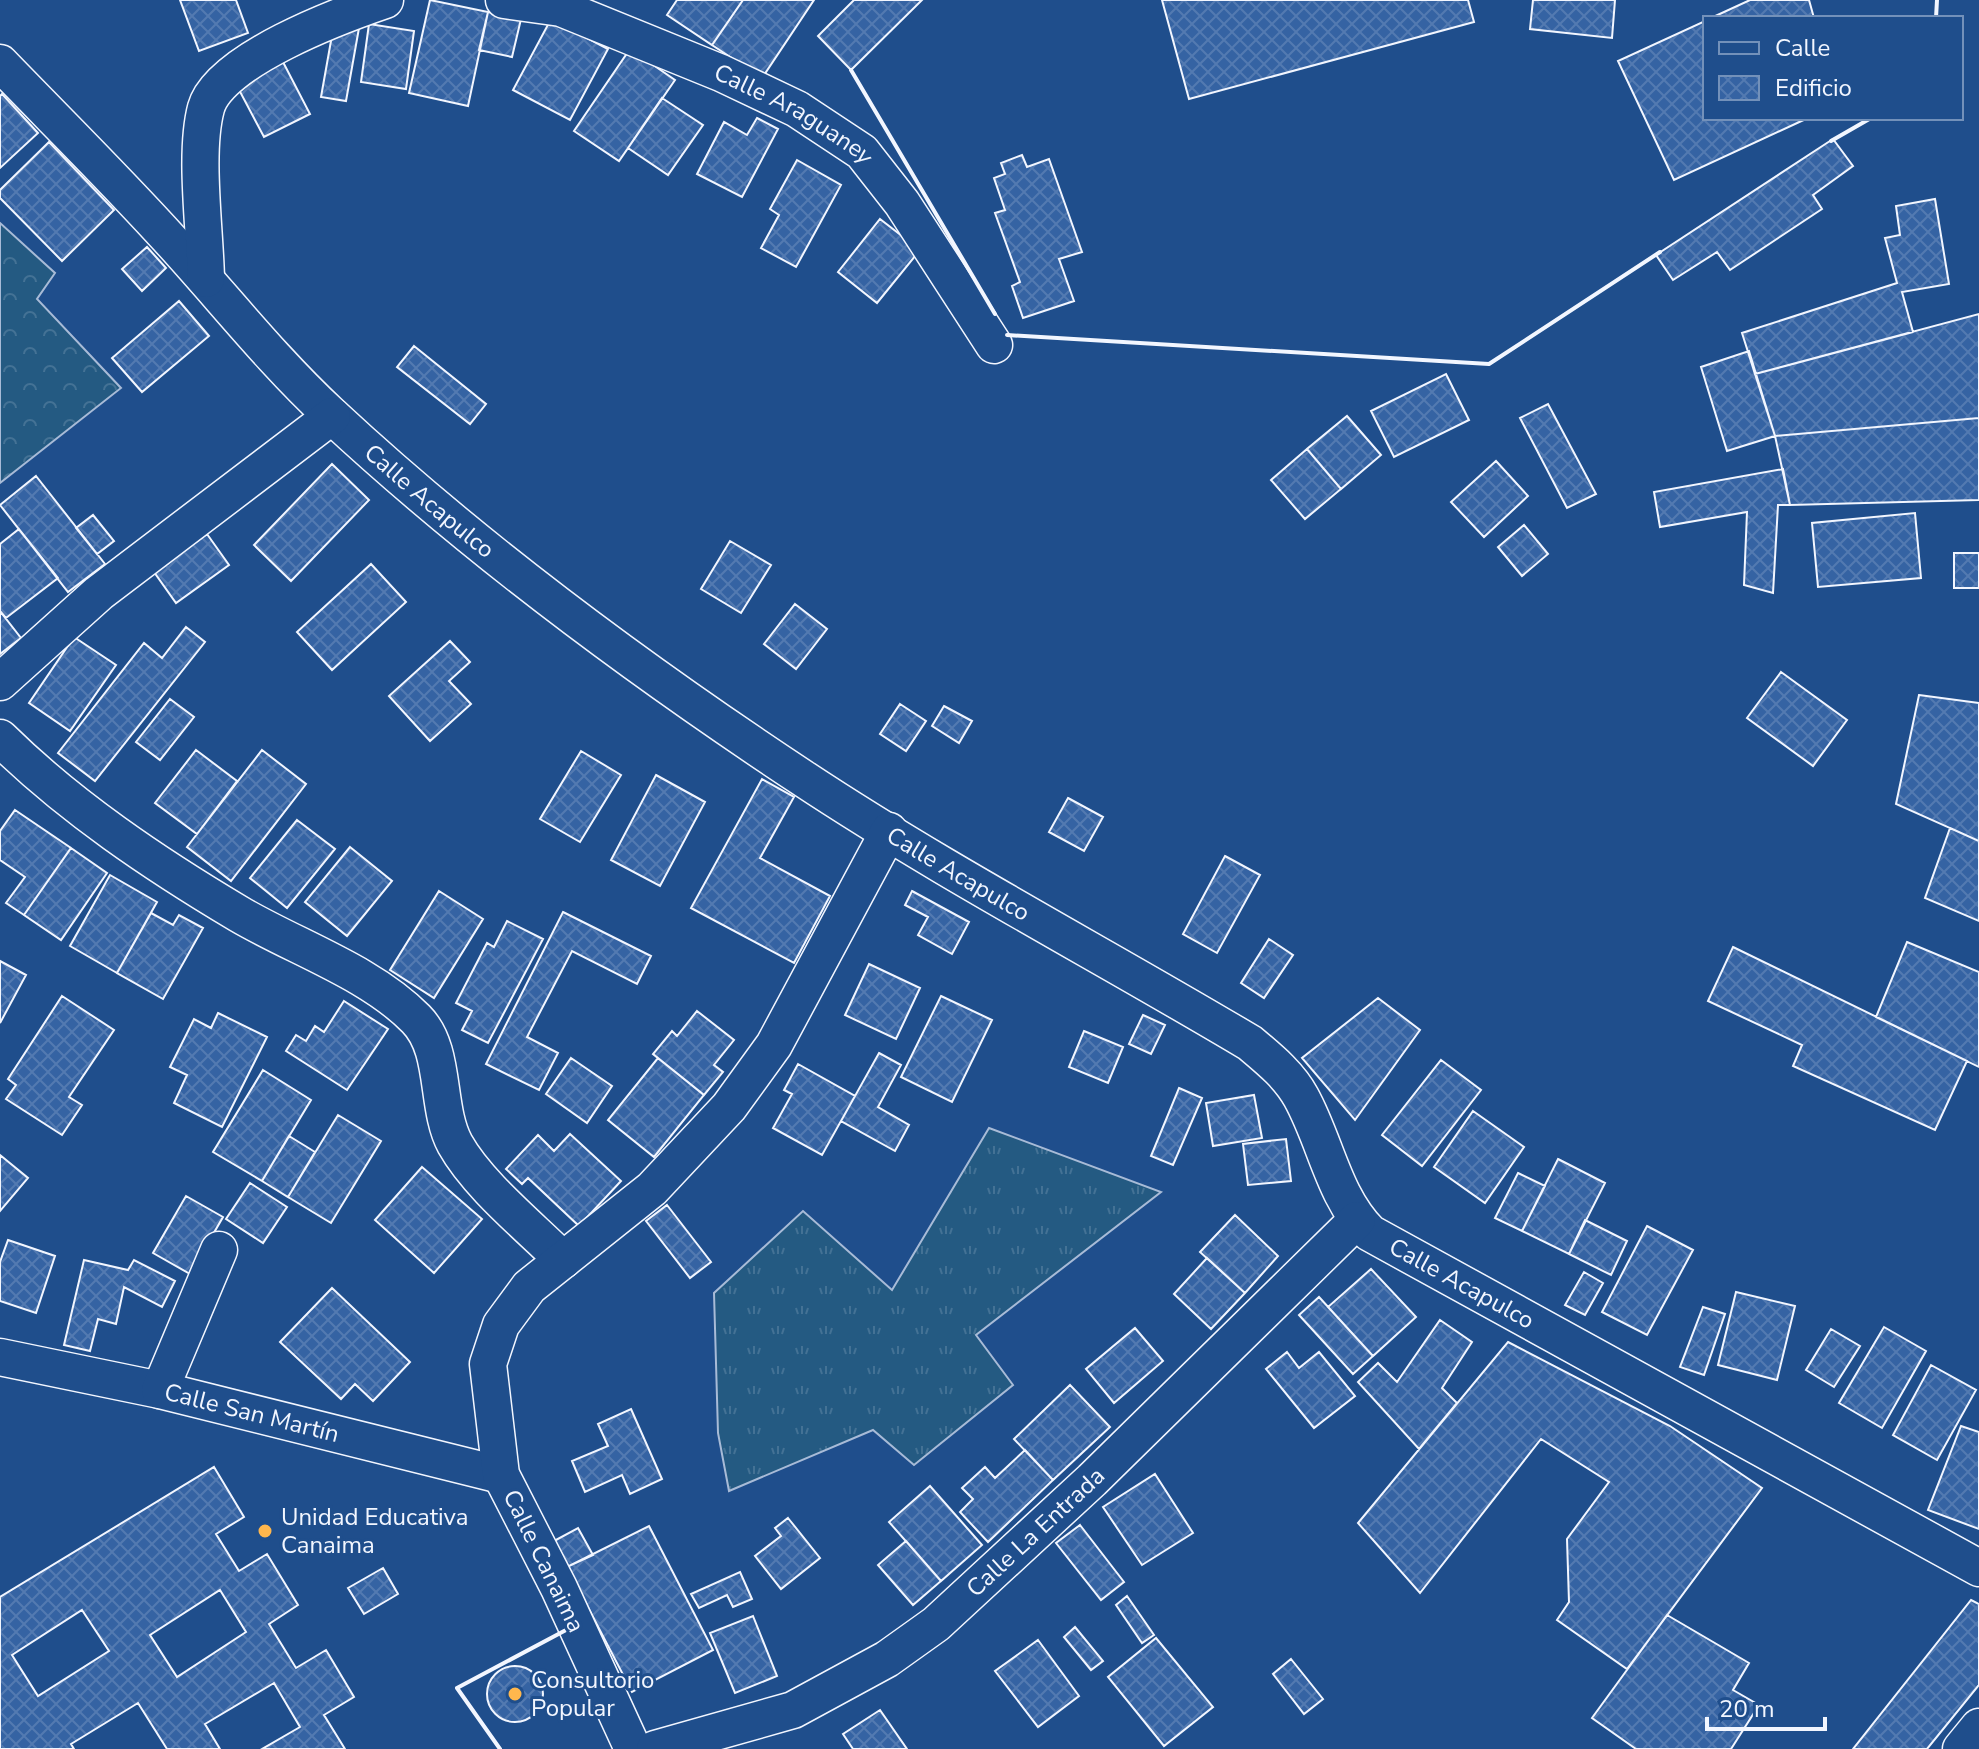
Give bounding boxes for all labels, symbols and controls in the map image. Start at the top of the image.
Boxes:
legend [1703,16,1963,120]
text: Calle [1775,32,1830,64]
street label: Calle Araguaney [709,56,882,171]
text: Edificio [1775,72,1852,104]
street label: Calle Acapulco [357,437,501,565]
street label: Calle Acapulco [880,819,1036,929]
street label: Calle Acapulco [1383,1231,1540,1336]
street label: Calle San Martín [161,1376,343,1450]
street label: Calle La Entrada [959,1460,1112,1604]
street label: Calle Canaima [496,1484,592,1638]
place label: Unidad Educativa Canaima [281,1501,468,1561]
marker: Unidad Educativa Canaima [256,1522,274,1540]
place label: Consultorio Popular [531,1664,654,1724]
scale bar [1707,1681,1825,1731]
marker: Consultorio Popular [506,1685,524,1703]
text: 20 m [1719,1693,1775,1725]

